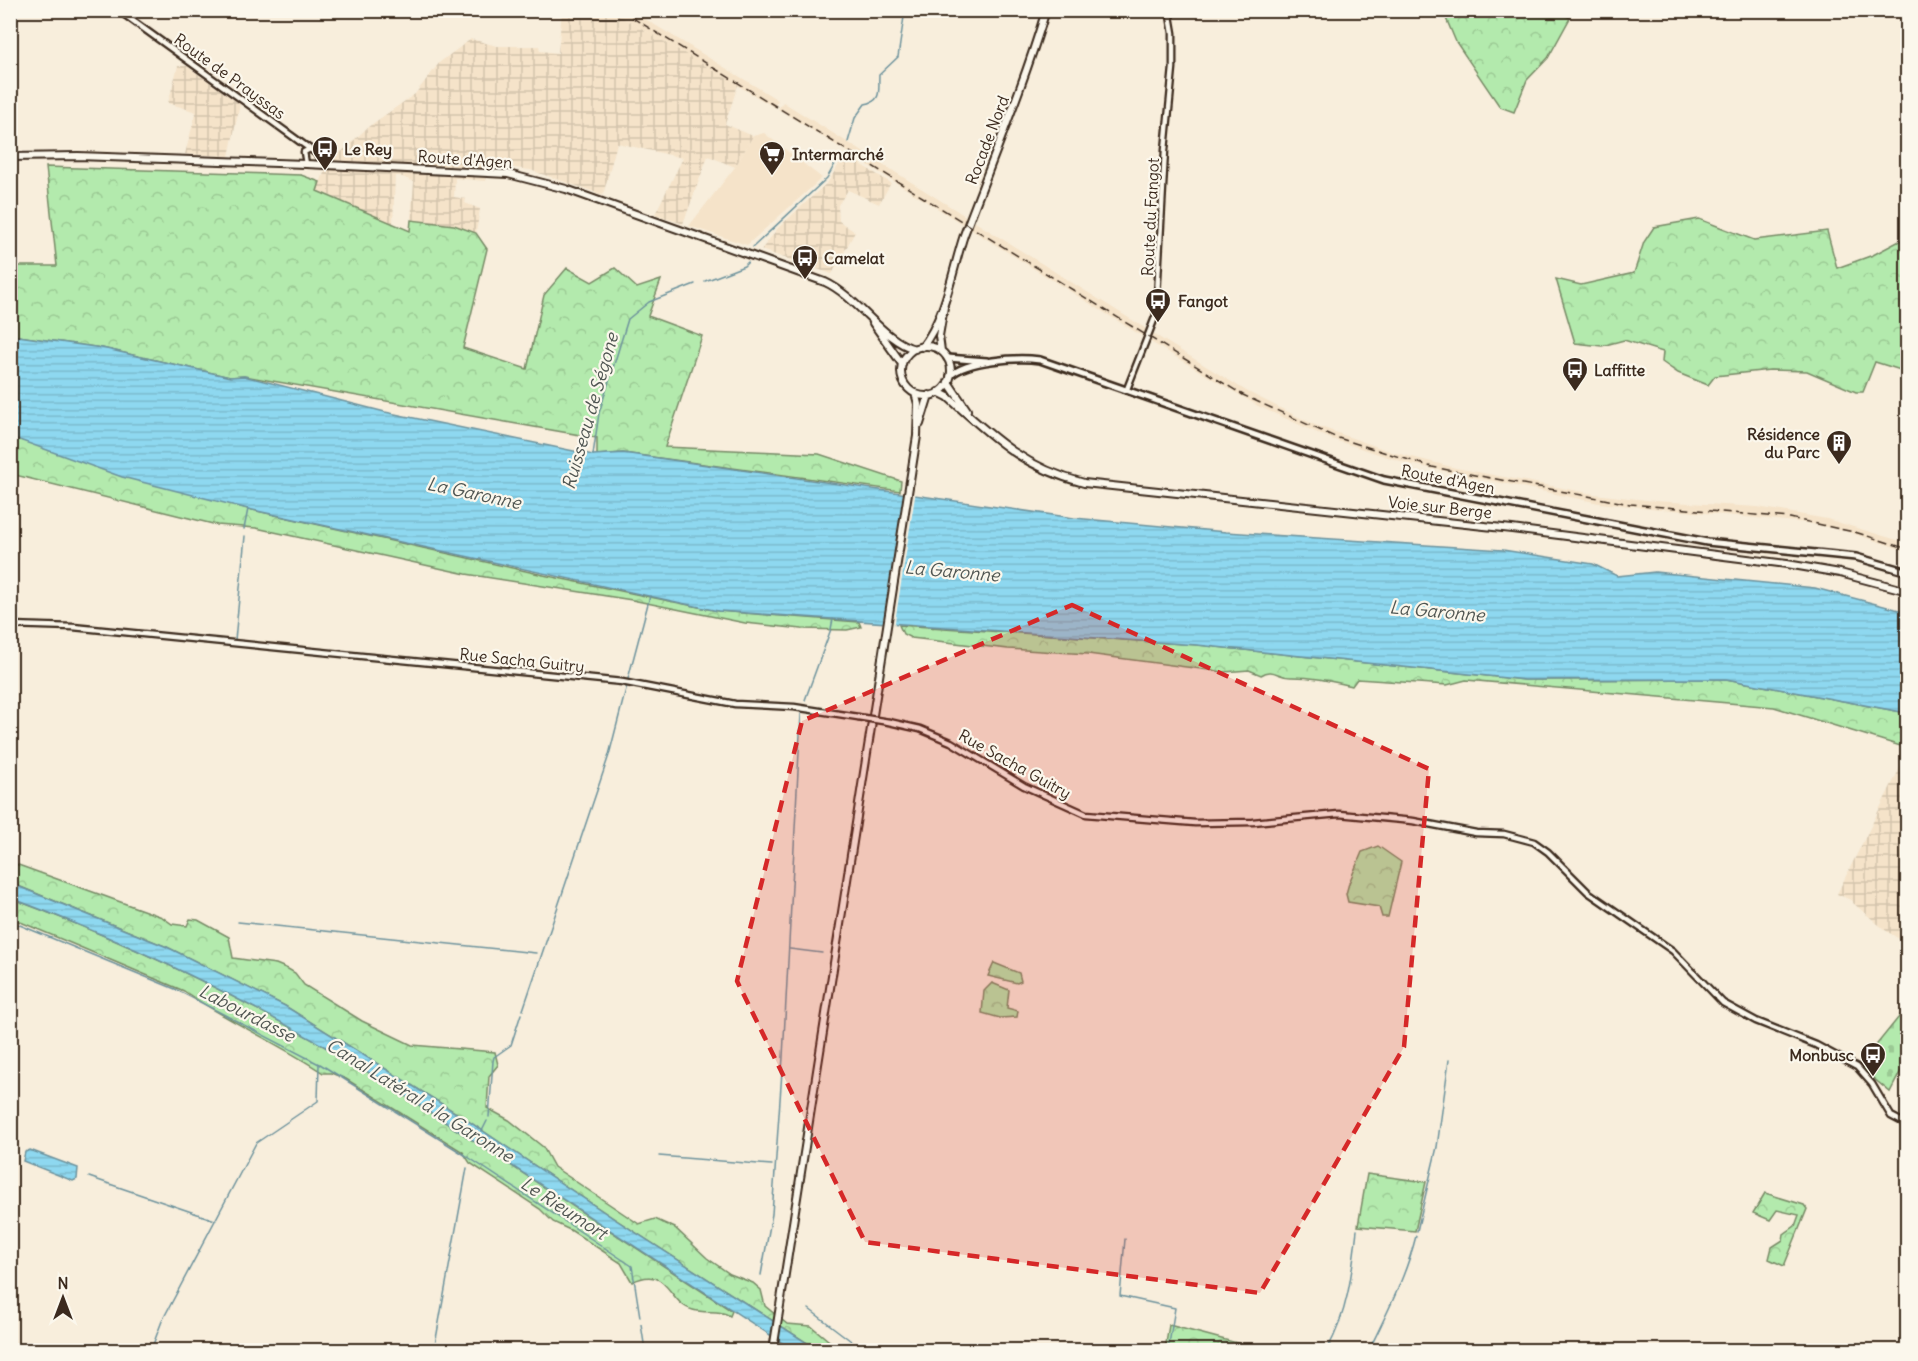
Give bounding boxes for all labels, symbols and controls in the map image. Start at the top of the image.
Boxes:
street label: Route de Prayssas [170,29,290,123]
street label: Rocade Nord [961,93,1013,187]
bus stop icon: Le Rey [310,134,340,172]
place label: Le Rey [344,139,392,160]
supermarket icon: Intermarché [757,139,787,177]
place label: Intermarché [792,144,884,164]
street label: Route d'Agen [417,146,513,172]
street label: Route du Fangot [1137,157,1163,277]
bus stop icon: Camelat [790,243,820,281]
place label: Camelat [824,248,885,268]
bus stop icon: Fangot [1143,286,1173,324]
place label: Fangot [1178,291,1229,312]
water label: Ruisseau de Ségone [557,329,624,492]
bus stop icon: Laffitte [1560,355,1590,393]
place label: Laffitte [1594,360,1645,380]
place label: Résidence du Parc [1747,424,1820,462]
building icon: Résidence du Parc [1824,428,1854,466]
street label: Route d'Agen [1399,460,1497,498]
water label: La Garonne [425,472,524,514]
street label: Voie sur Berge [1387,492,1493,522]
water label: La Garonne [903,555,1002,587]
water label: La Garonne [1388,595,1487,627]
street label: Rue Sacha Guitry [459,643,585,677]
street label: Rue Sacha Guitry [955,725,1075,803]
water label: Labourdasse [195,979,300,1048]
water label: Canal Latéral à la Garonne [322,1033,519,1168]
bus stop icon: Monbusc [1858,1040,1888,1078]
place label: Monbusc [1789,1045,1854,1065]
water label: Le Rieumort [517,1172,613,1245]
north arrow [33,1268,93,1328]
text: N [57,1273,69,1293]

